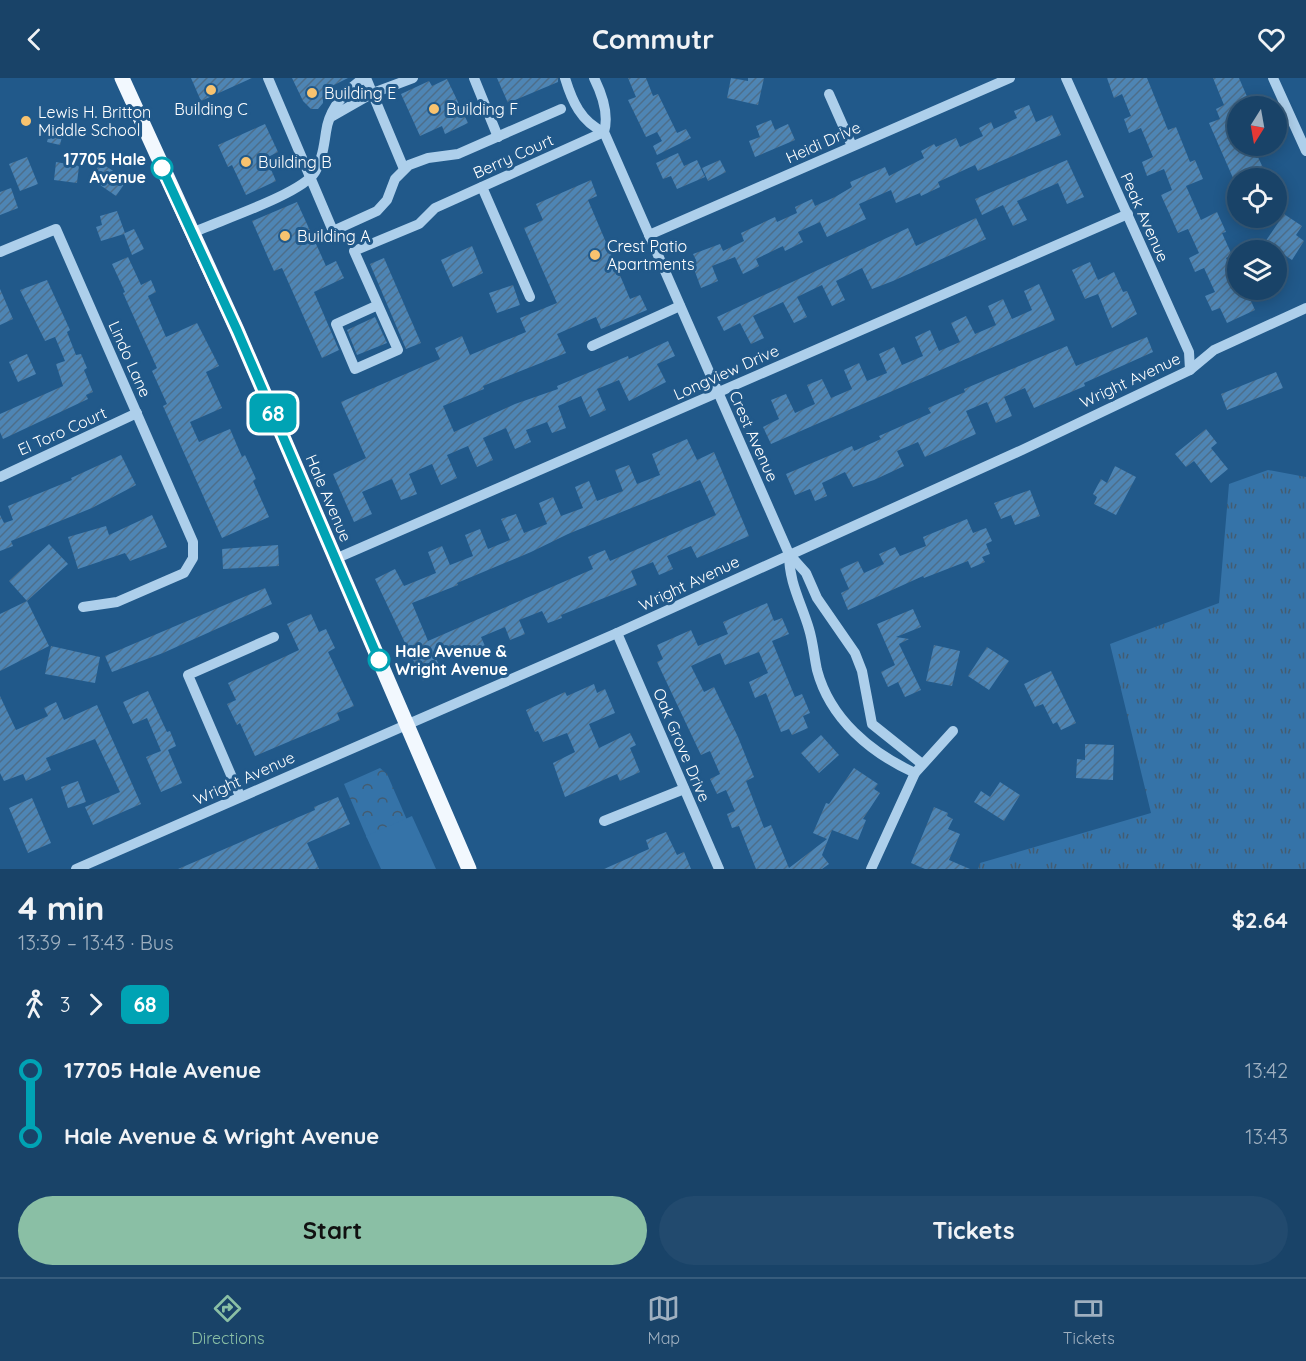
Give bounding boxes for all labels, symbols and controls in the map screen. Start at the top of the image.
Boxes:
text: Commutr [592,22,714,56]
icon: back [18,23,51,56]
icon: heart [1255,23,1288,56]
marker: Building C [204,83,218,97]
place label: Building E [324,83,396,103]
marker: Building E [305,86,319,100]
north arrow [1227,96,1287,156]
map controls [1227,96,1287,300]
place label: Building C [174,99,248,119]
place label: Building F [446,99,518,119]
place label: Lewis H. Britton Middle School [38,102,151,140]
marker: Building F [427,102,441,116]
marker: Lewis H. Britton Middle School [19,114,33,128]
street label: Heidi Drive [782,117,864,167]
street label: Berry Court [470,129,556,183]
place label: 17705 Hale Avenue [64,149,146,187]
place label: Building B [258,152,332,172]
marker: Building B [239,155,253,169]
marker: 17705 Hale Avenue [151,157,173,179]
button: locate [1227,168,1287,228]
street label: Peak Avenue [1116,169,1174,265]
place label: Building A [297,226,371,246]
marker: Building A [278,229,292,243]
place label: Crest Patio Apartments [607,236,694,274]
button: layers [1227,240,1287,300]
marker: Crest Patio Apartments [588,248,602,262]
street label: Lindo Lane [104,318,156,400]
street label: Longview Drive [670,340,782,404]
street label: Wright Avenue [1077,348,1183,412]
street label: Crest Avenue [725,387,783,485]
line badge: 68 [246,394,300,432]
text: 68 [261,400,285,426]
street label: El Toro Court [14,403,110,459]
street label: Hale Avenue [302,451,356,545]
street label: Wright Avenue [636,551,742,615]
place label: Hale Avenue & Wright Avenue [395,641,508,679]
marker: Hale Avenue & Wright Avenue [368,649,390,671]
street label: Oak Grove Drive [649,685,715,805]
street label: Wright Avenue [190,747,298,809]
text: 4 min [18,887,105,928]
text: $2.64 [1232,906,1288,934]
text: 13:39 – 13:43 · Bus [18,930,174,955]
icon: walk [18,988,51,1021]
icon: forward [79,988,112,1021]
text: 68 [133,991,157,1017]
text: 3 [60,992,70,1017]
text: 17705 Hale Avenue [64,1056,261,1084]
text: 13:42 [1245,1058,1288,1083]
text: Hale Avenue & Wright Avenue [64,1122,379,1150]
text: 13:43 [1245,1124,1288,1149]
button: Start [18,1196,647,1265]
button: Tickets [659,1196,1288,1265]
tab: Directions [191,1292,265,1348]
tab: Map [647,1292,680,1348]
tab: Tickets [1063,1292,1115,1348]

